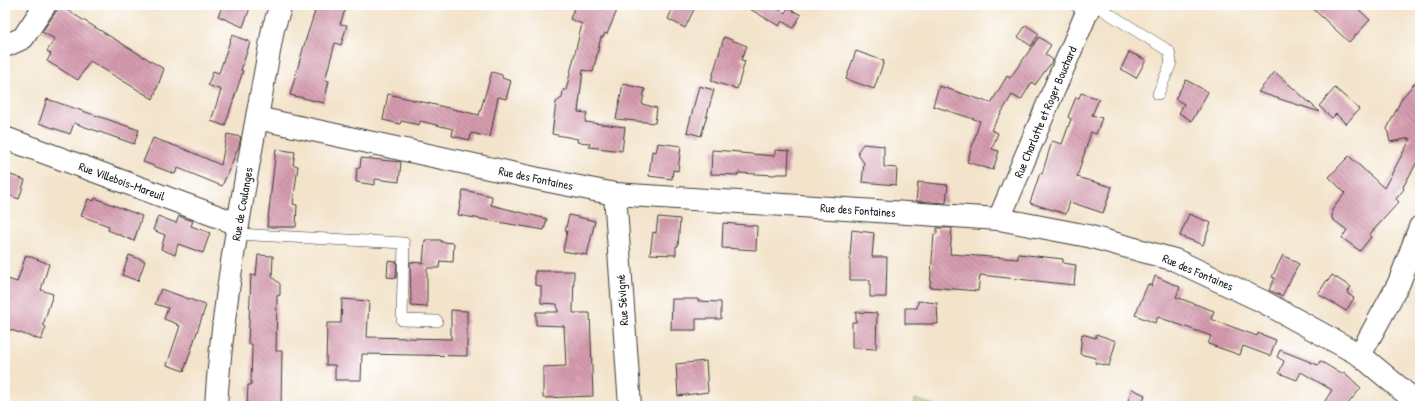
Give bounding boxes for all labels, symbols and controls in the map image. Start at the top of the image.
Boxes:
street label: Rue Charlotte et Roger Bouchard [1010,43,1081,180]
street label: Rue Villebois-Mareuil [76,157,168,205]
street label: Rue des Fontaines [497,162,575,194]
street label: Rue de Coulanges [227,166,257,242]
street label: Rue des Fontaines [820,199,897,221]
street label: Rue des Fontaines [1160,249,1237,295]
street label: Rue Sévigné [612,274,632,326]

